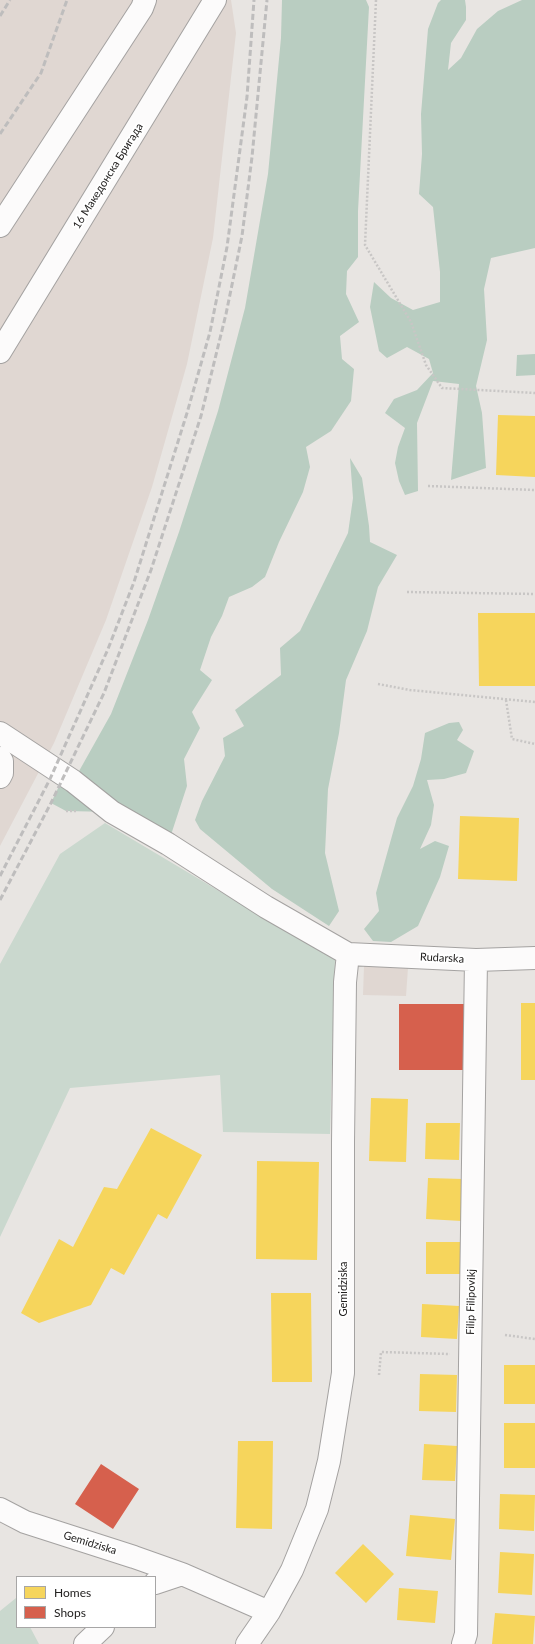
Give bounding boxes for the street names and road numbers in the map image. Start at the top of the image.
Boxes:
street label: 16 Македонска Бригада [70,121,146,231]
street label: Rudarska [420,950,464,966]
street label: Gemidziska [336,1261,350,1317]
street label: Filip Filipovikj [464,1269,478,1335]
street label: Gemidziska [62,1529,118,1557]

